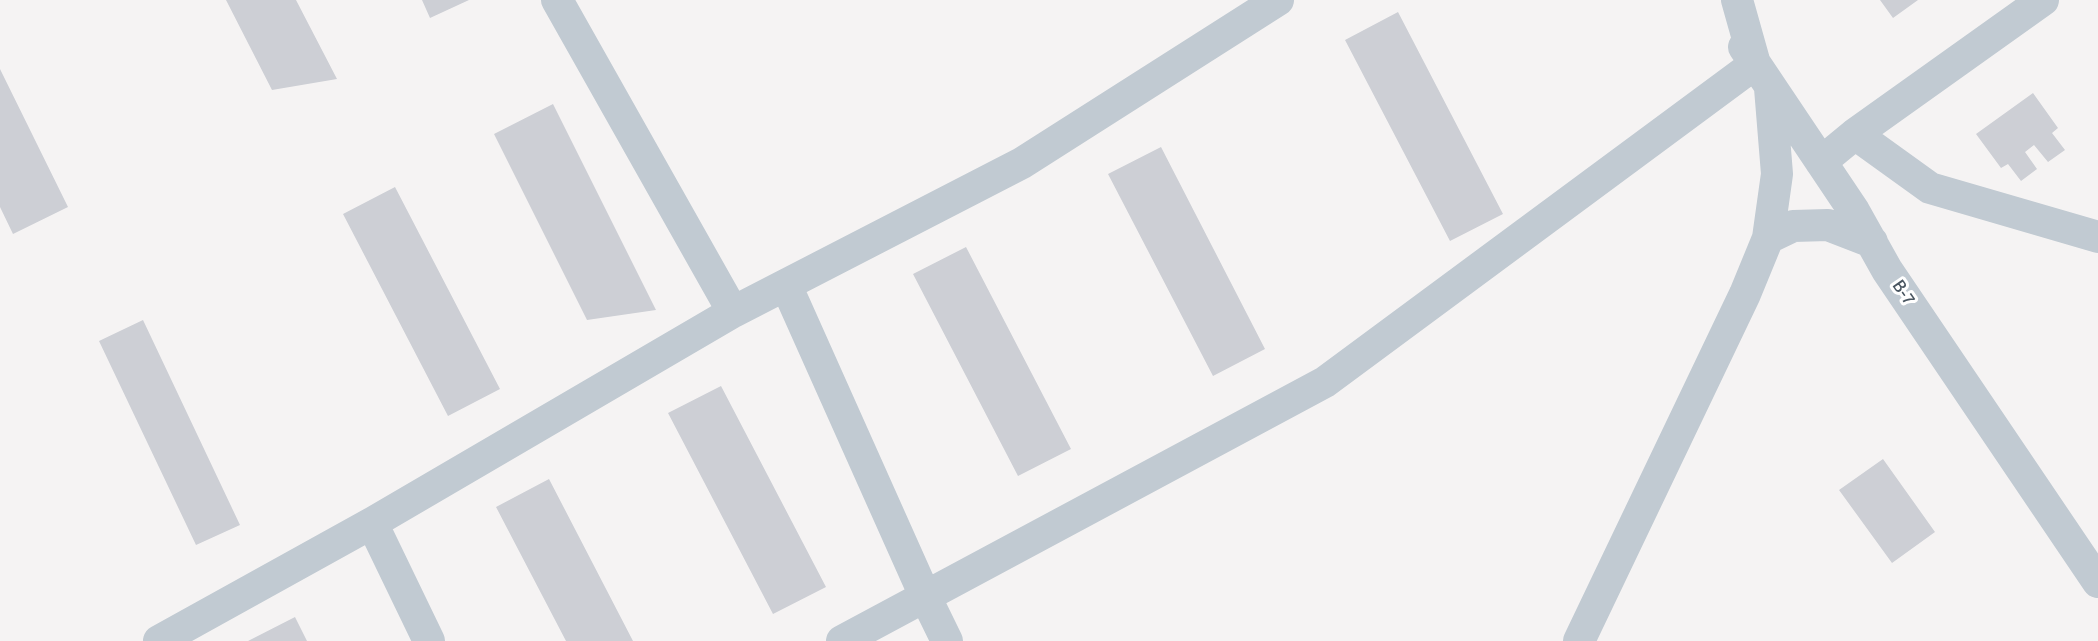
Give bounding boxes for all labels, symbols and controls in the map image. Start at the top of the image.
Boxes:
street label: B-7 [1887,276,1919,310]

